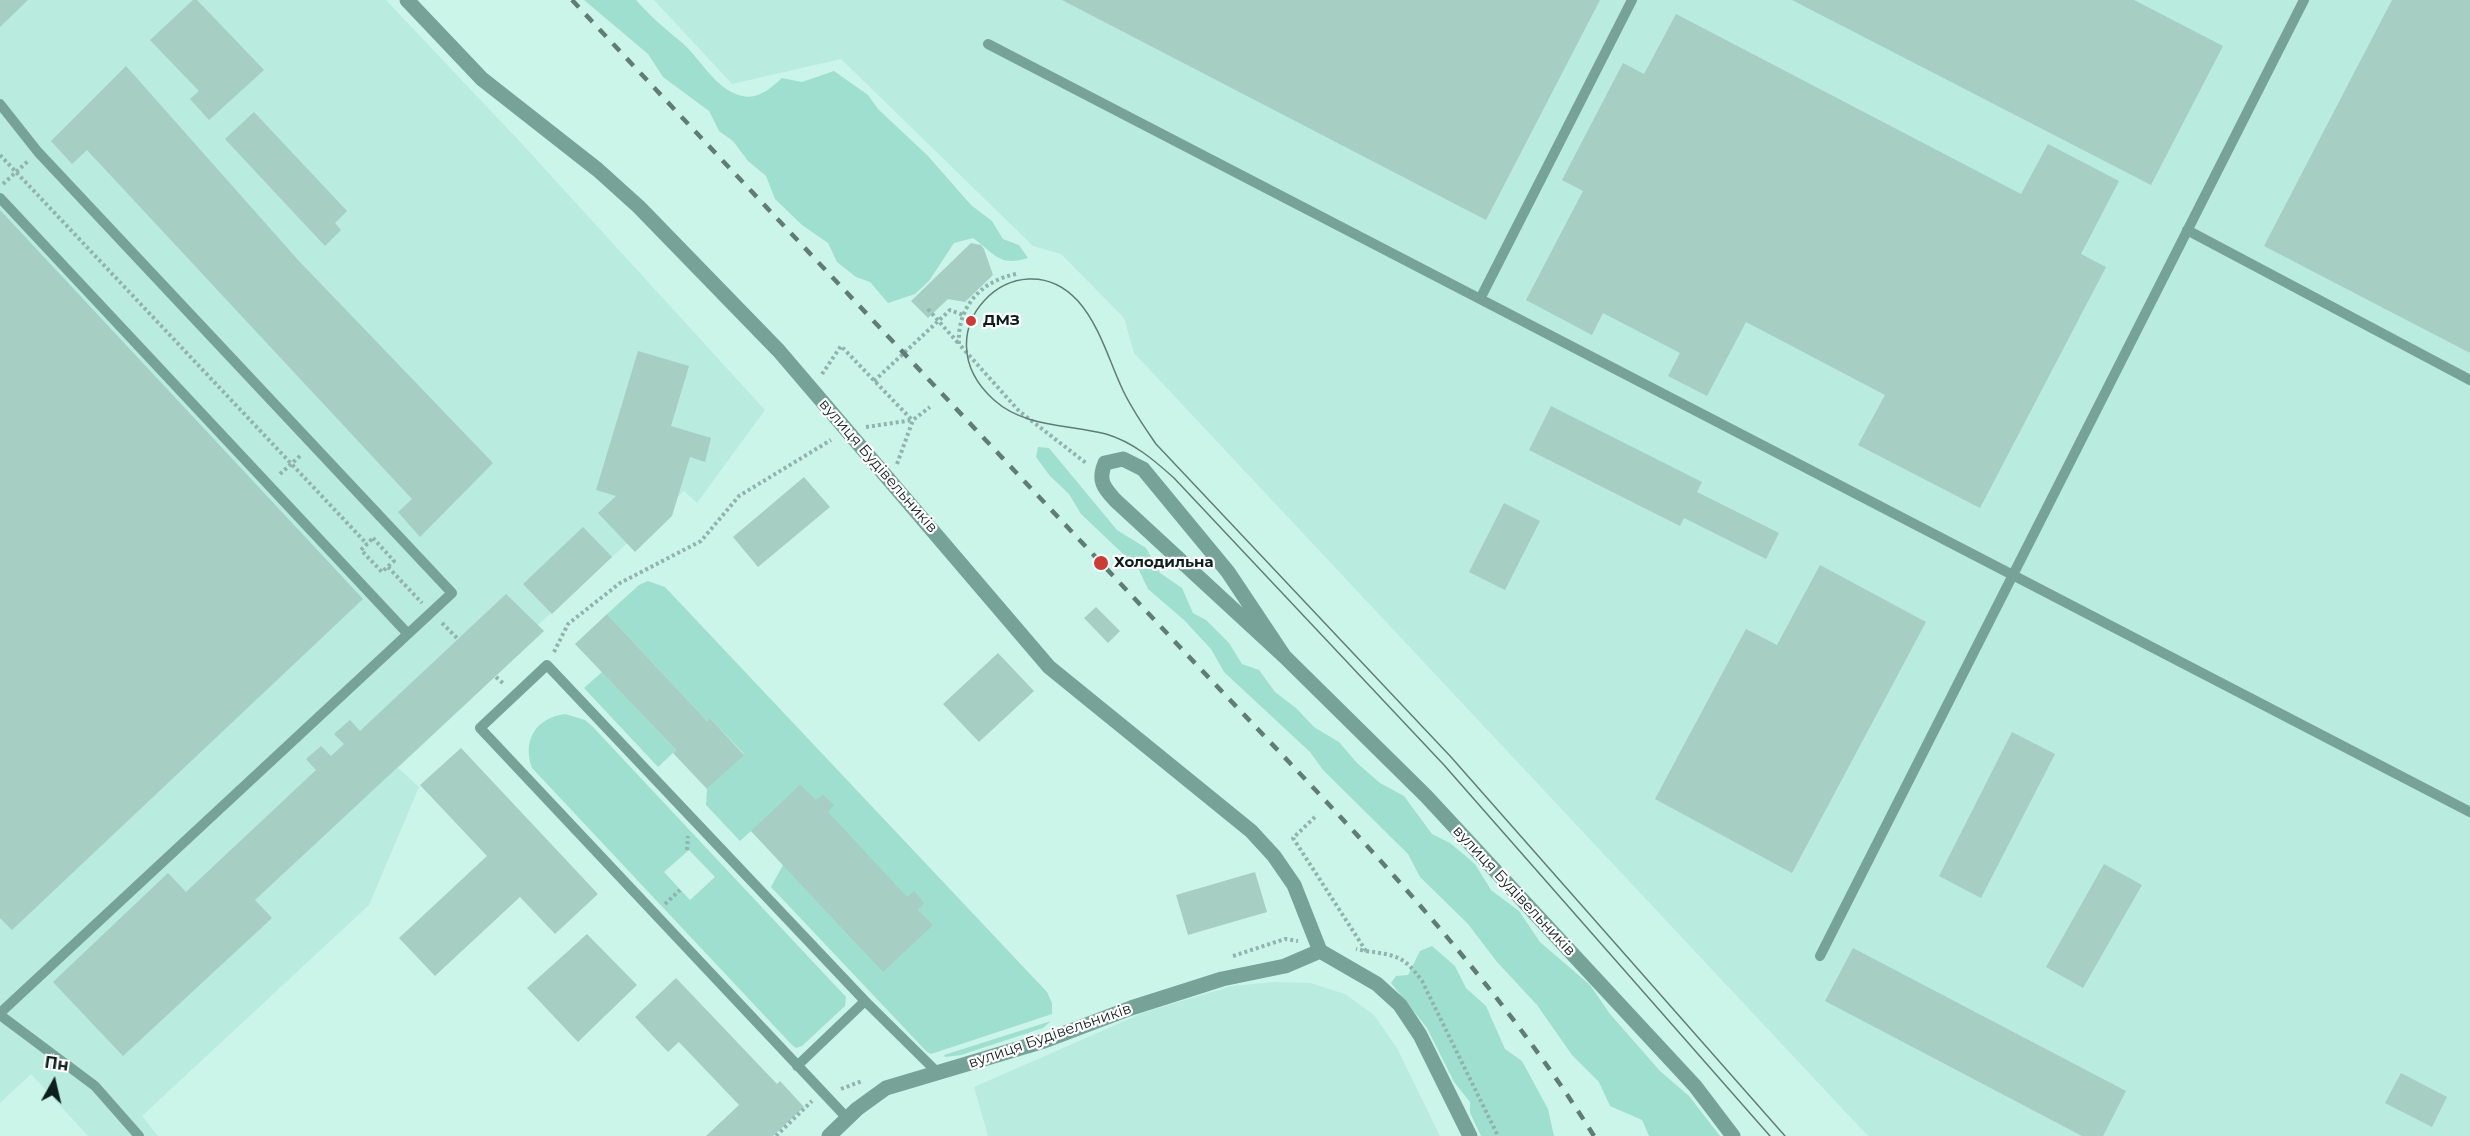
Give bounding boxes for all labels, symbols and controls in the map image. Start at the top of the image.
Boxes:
place label: ДМЗ [983,312,1020,330]
marker: ДМЗ [964,314,978,328]
street label: вулиця Будівельників [815,395,941,537]
marker: Холодильна [1092,554,1110,572]
place label: Холодильна [1114,554,1213,572]
street label: вулиця Будівельників [1449,822,1579,960]
street label: вулиця Будівельників [966,1000,1134,1072]
north arrow [24,1052,84,1112]
text: Пн [43,1053,70,1075]

